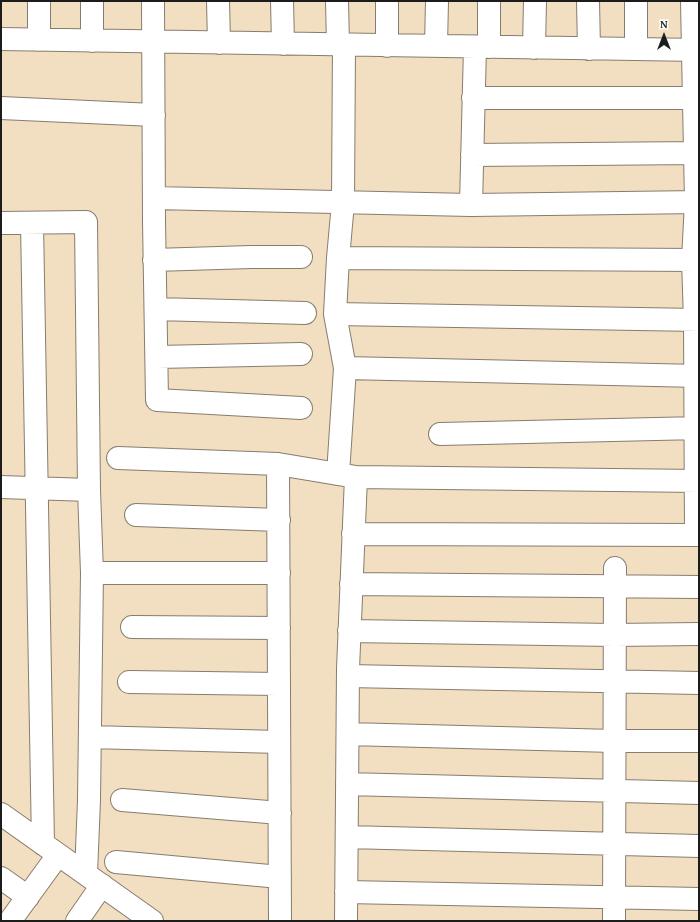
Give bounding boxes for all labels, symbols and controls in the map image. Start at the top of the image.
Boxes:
north arrow [644,16,684,56]
text: N [660,16,668,32]

